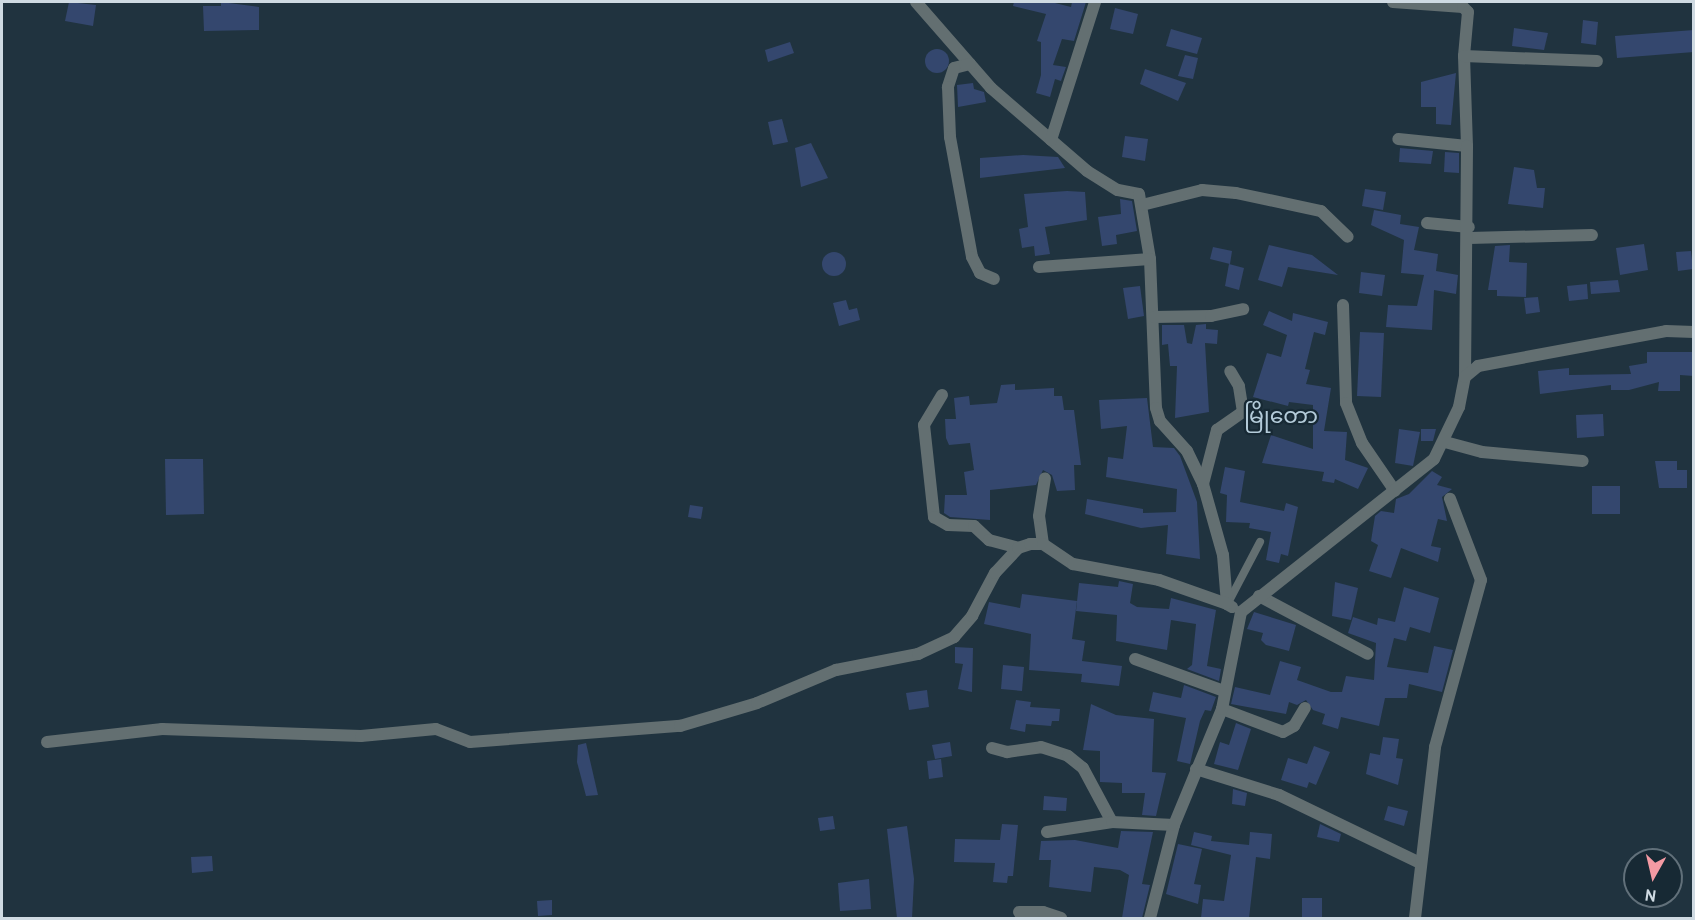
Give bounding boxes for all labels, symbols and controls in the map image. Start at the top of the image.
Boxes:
district label: မြိုတော [1244,405,1318,431]
north arrow [1623,848,1683,908]
text: N [1644,883,1658,905]

